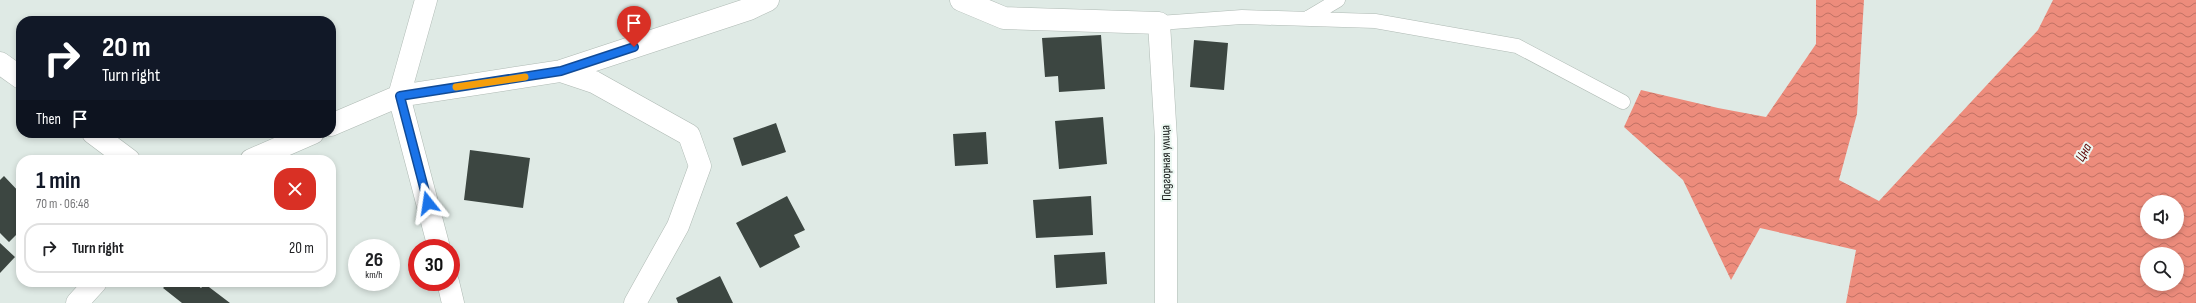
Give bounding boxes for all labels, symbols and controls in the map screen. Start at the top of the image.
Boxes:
pin [617,6,651,47]
icon: arrive [623,12,645,34]
text: 20 m [102,31,151,64]
icon: right [36,32,88,84]
text: Turn right [102,65,160,86]
icon: arrive [69,108,91,130]
text: Then [36,110,61,129]
street label: Подгорная улица [1157,125,1175,201]
water label: Цна [2071,140,2096,164]
text: 1 min [36,166,81,195]
button: close [274,168,316,210]
position arrow [407,182,449,224]
map controls [2140,195,2184,291]
button: sound [2140,195,2184,239]
text: 70 m · 06:48 [36,196,89,212]
icon: right [38,237,60,259]
text: Turn right [72,239,124,258]
text: 20 m [289,239,314,258]
speed limit sign: 30 [408,239,460,291]
button: search [2140,247,2184,291]
text: 26 [365,248,383,272]
text: km/h [365,269,383,281]

